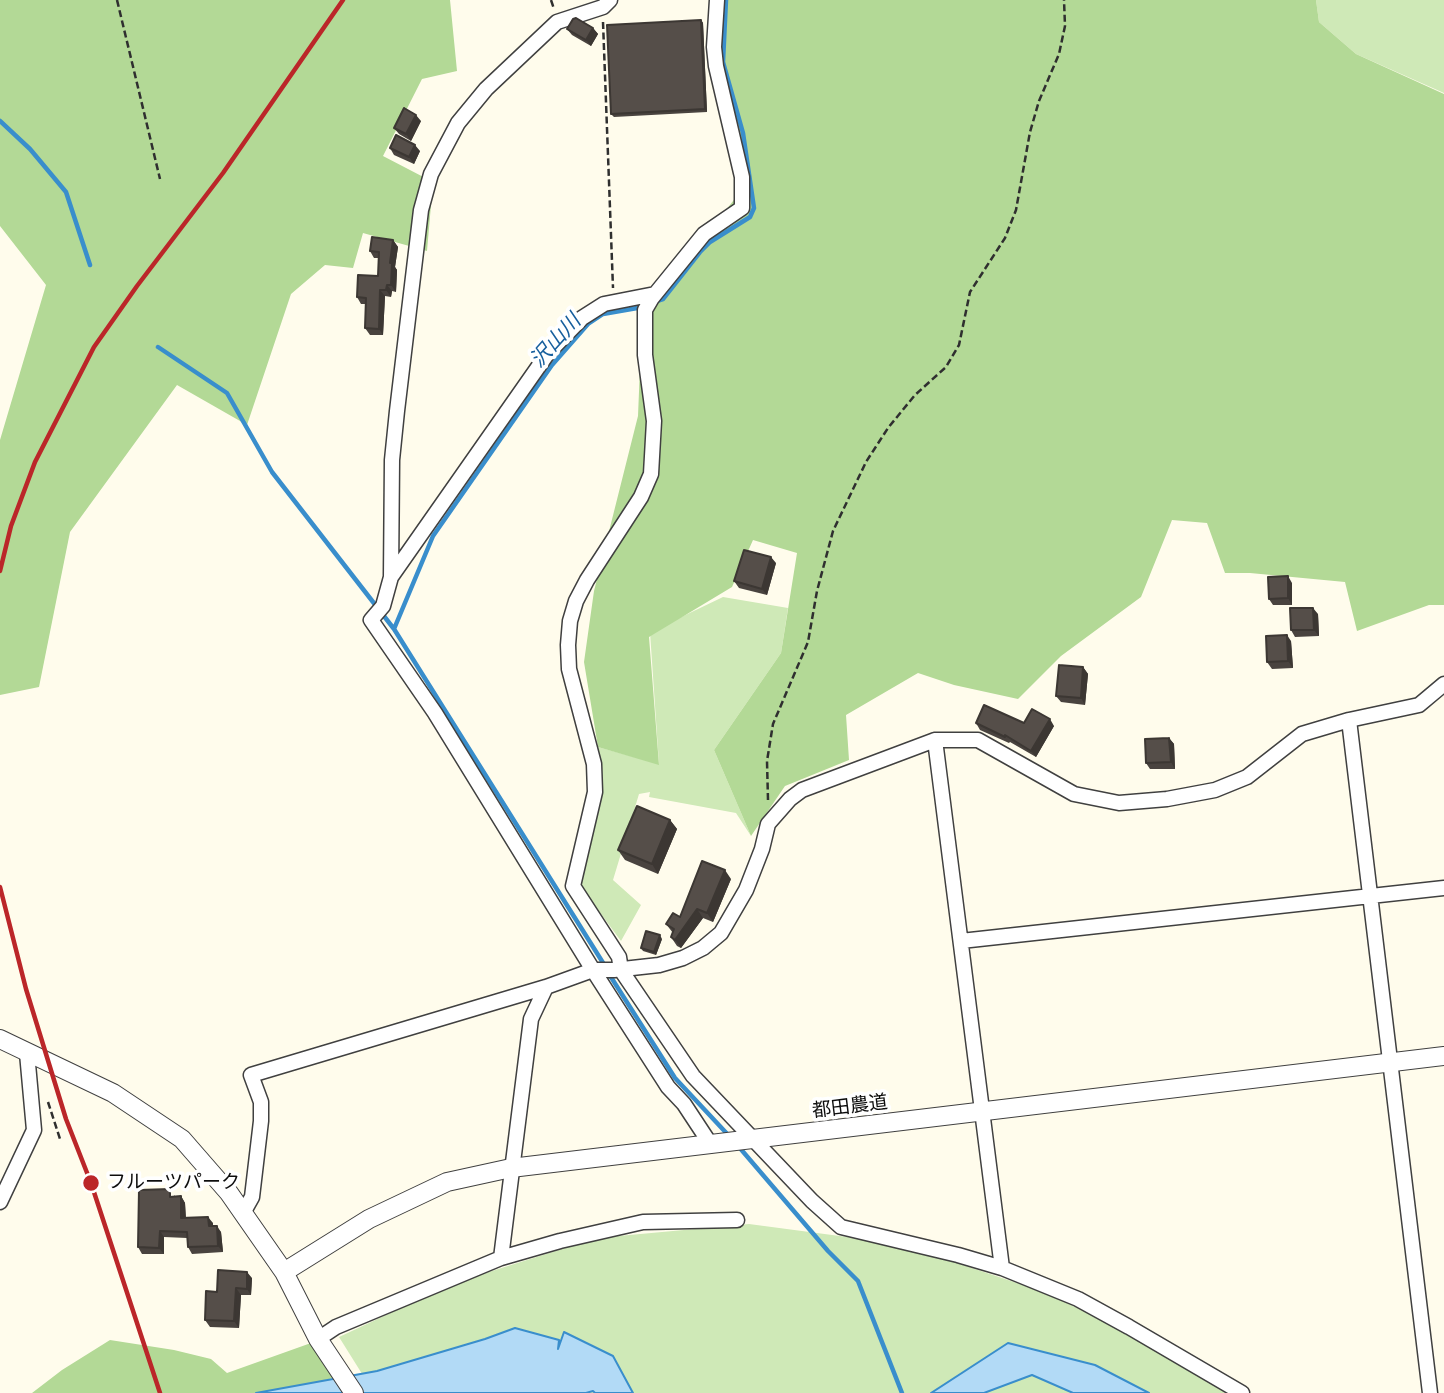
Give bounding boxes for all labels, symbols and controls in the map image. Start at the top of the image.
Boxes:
water label: 沢山川 [526,309,586,373]
street label: 都田農道 [811,1091,889,1123]
place label: フルーツパーク [107,1172,240,1194]
marker: フルーツパーク [81,1173,101,1193]

